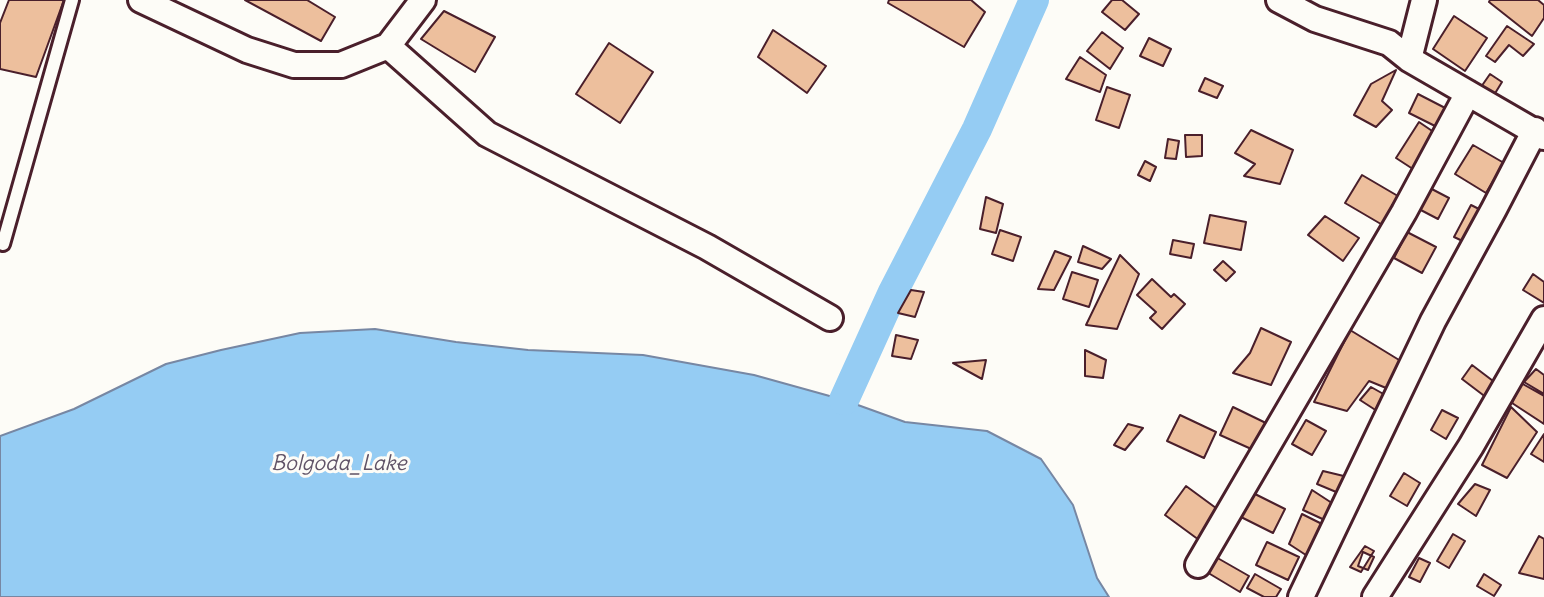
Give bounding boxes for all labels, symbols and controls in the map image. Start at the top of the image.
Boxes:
water label: Bolgoda_Lake [271,451,407,477]

